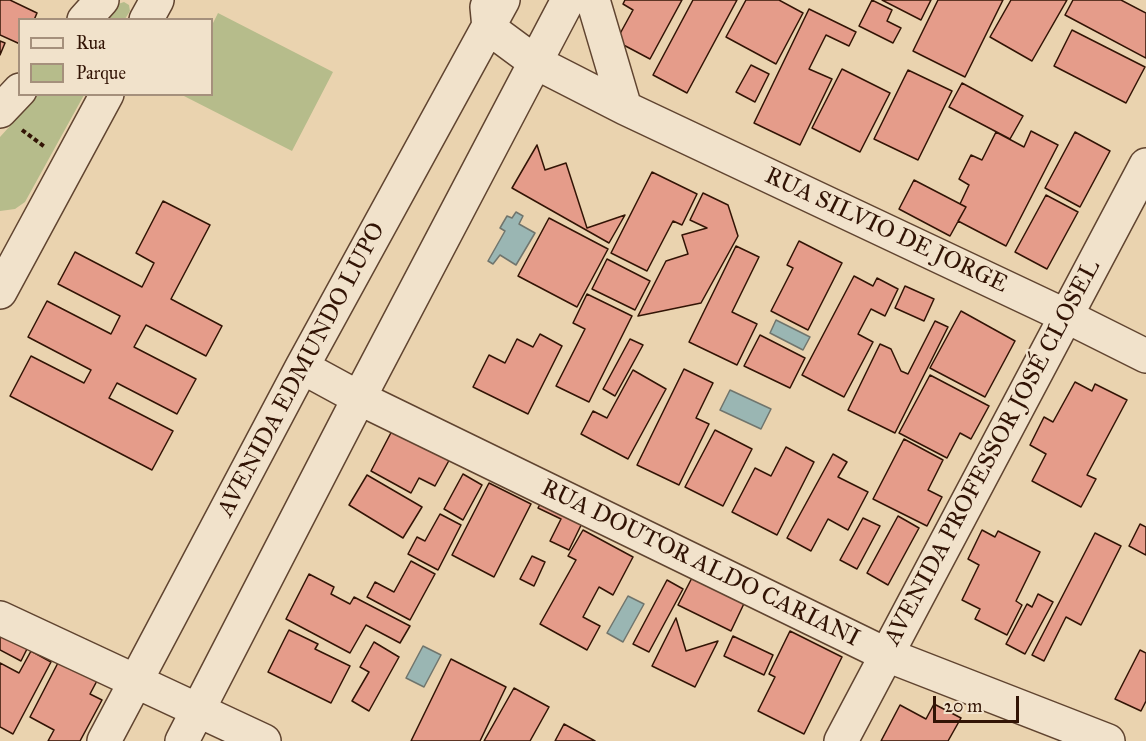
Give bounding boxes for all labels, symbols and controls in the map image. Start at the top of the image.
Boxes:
legend [18,18,213,96]
text: Rua [76,32,106,54]
text: Parque [76,62,126,84]
street label: RUA SILVIO DE JORGE [760,162,1012,300]
street label: AVENIDA EDMUNDO LUPO [212,218,392,522]
street label: AVENIDA PROFESSOR JOSÉ CLOSEL [879,255,1107,651]
street label: RUA DOUTOR ALDO CARIANI [536,474,864,654]
scale bar [936,684,1022,722]
text: 20 m [944,695,982,717]

